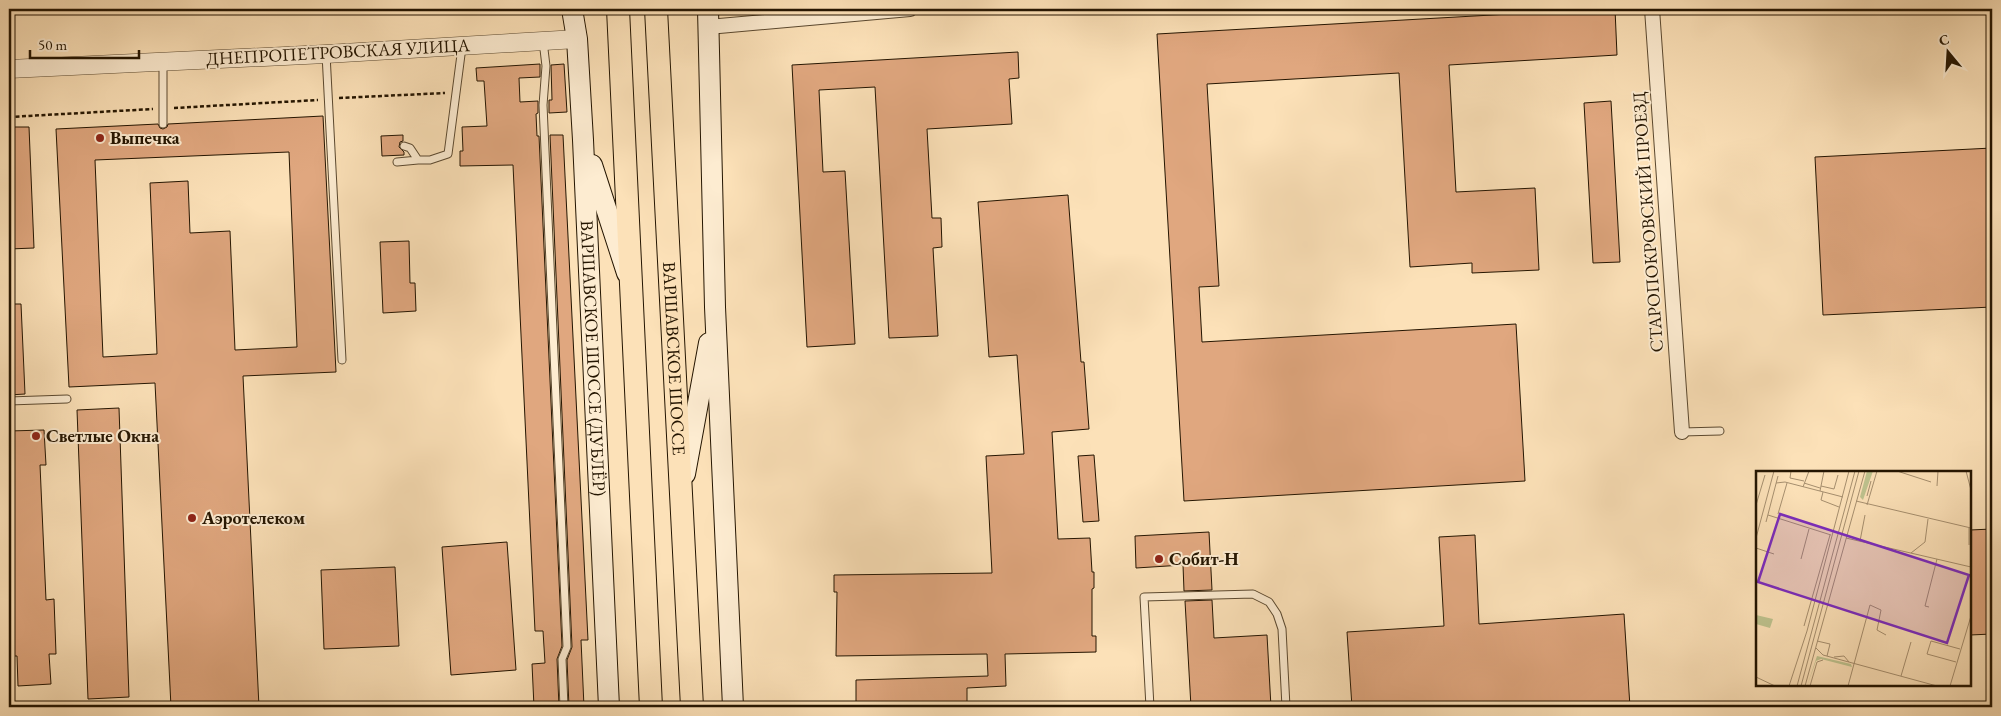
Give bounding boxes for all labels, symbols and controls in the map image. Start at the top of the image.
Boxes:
scale bar [30,28,139,60]
north arrow [1924,28,1974,78]
text: С [1936,30,1952,50]
street label: ДНЕПРОПЕТРОВСКАЯ УЛИЦА [206,33,471,70]
text: 50 m [38,35,67,54]
street label: СТАРОПОКРОВСКИЙ ПРОЕЗД [1627,91,1668,353]
place label: Выпечка [110,126,180,149]
marker: Выпечка [94,132,106,144]
street label: ВАРШАВСКОЕ ШОССЕ (ДУБЛЁР) [576,220,611,497]
street label: ВАРШАВСКОЕ ШОССЕ [658,261,691,456]
place label: Светлые Окна [46,424,159,447]
marker: Светлые Окна [30,430,42,442]
inset map [1756,471,1971,686]
place label: Аэротелеком [201,506,305,529]
marker: Аэротелеком [186,512,198,524]
place label: Собит-Н [1169,547,1239,570]
marker: Собит-Н [1153,553,1165,565]

